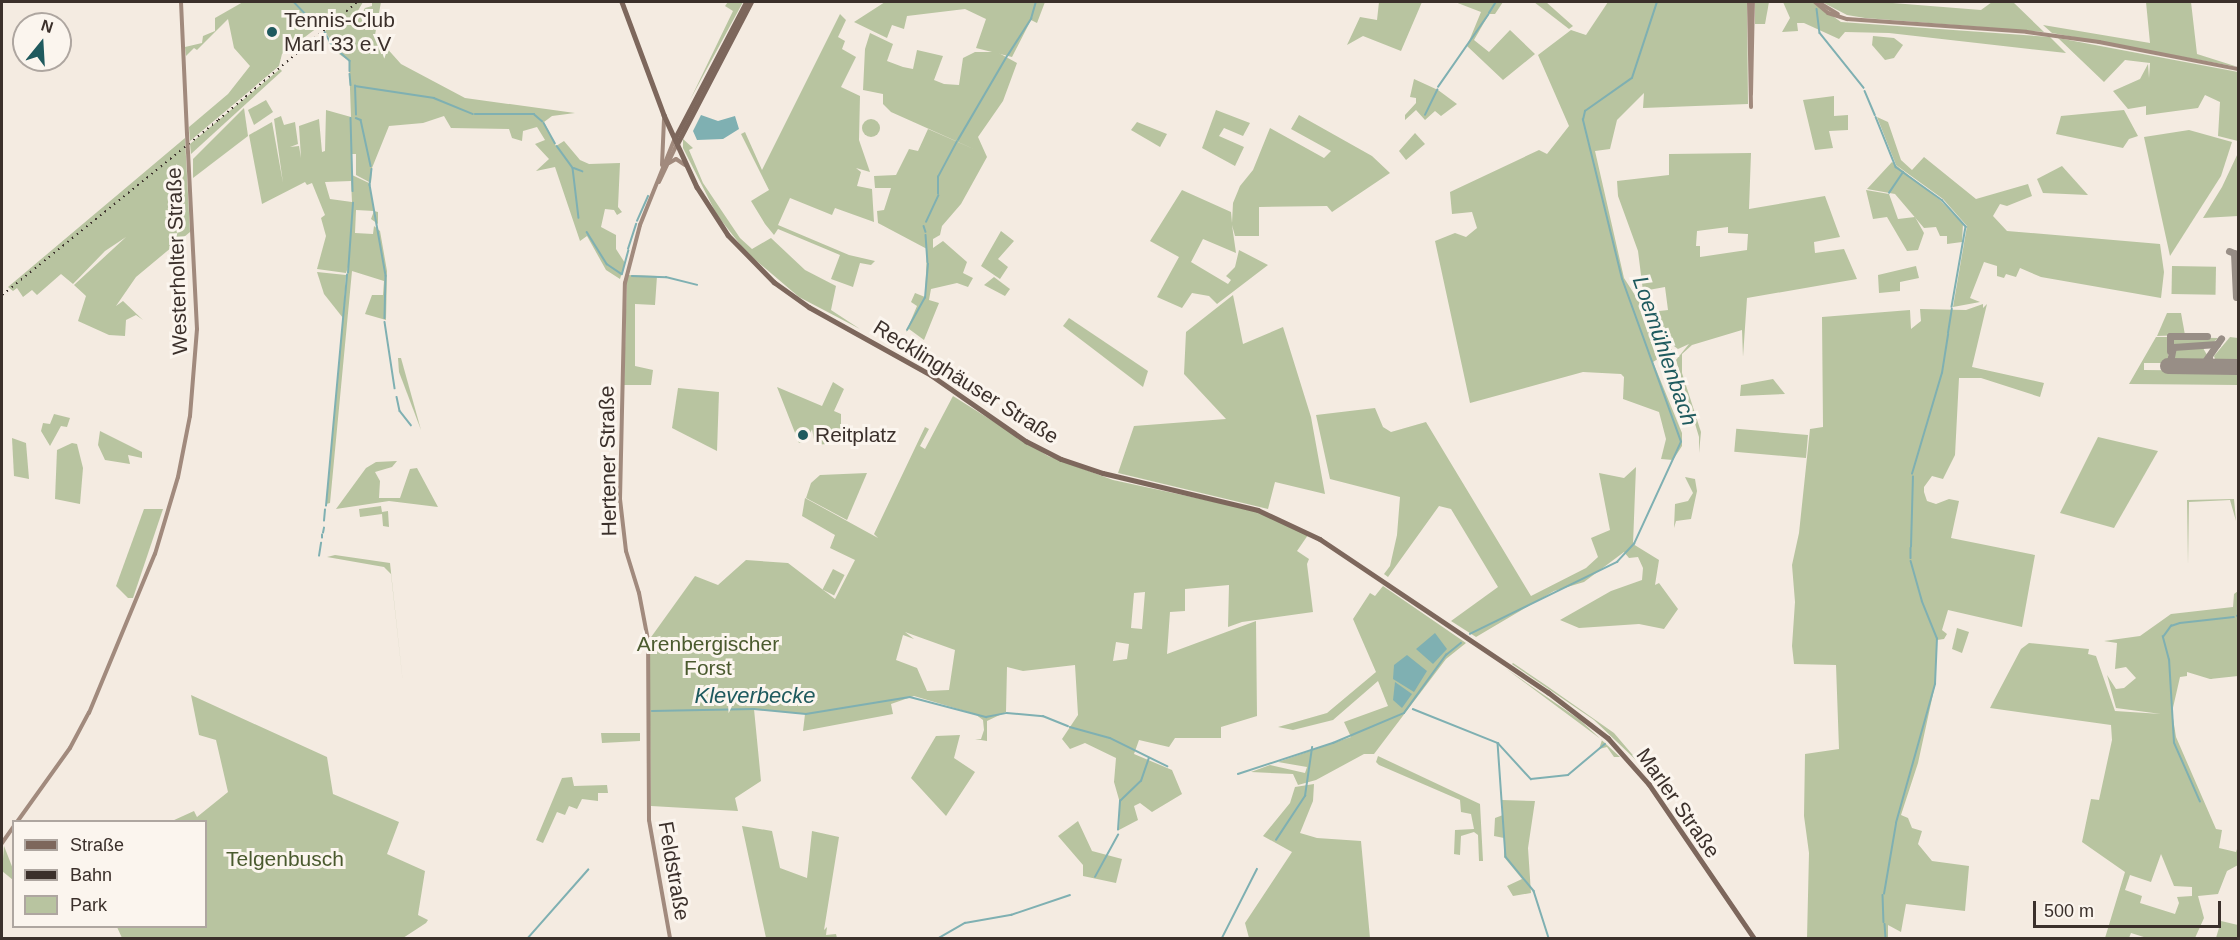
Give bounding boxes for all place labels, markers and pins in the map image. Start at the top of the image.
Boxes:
place label: Tennis-Club Marl 33 e.V [284,7,395,57]
marker: Tennis-Club Marl 33 e.V [265,25,279,39]
place label: Reitplatz [815,422,897,448]
marker: Reitplatz [796,428,810,442]

